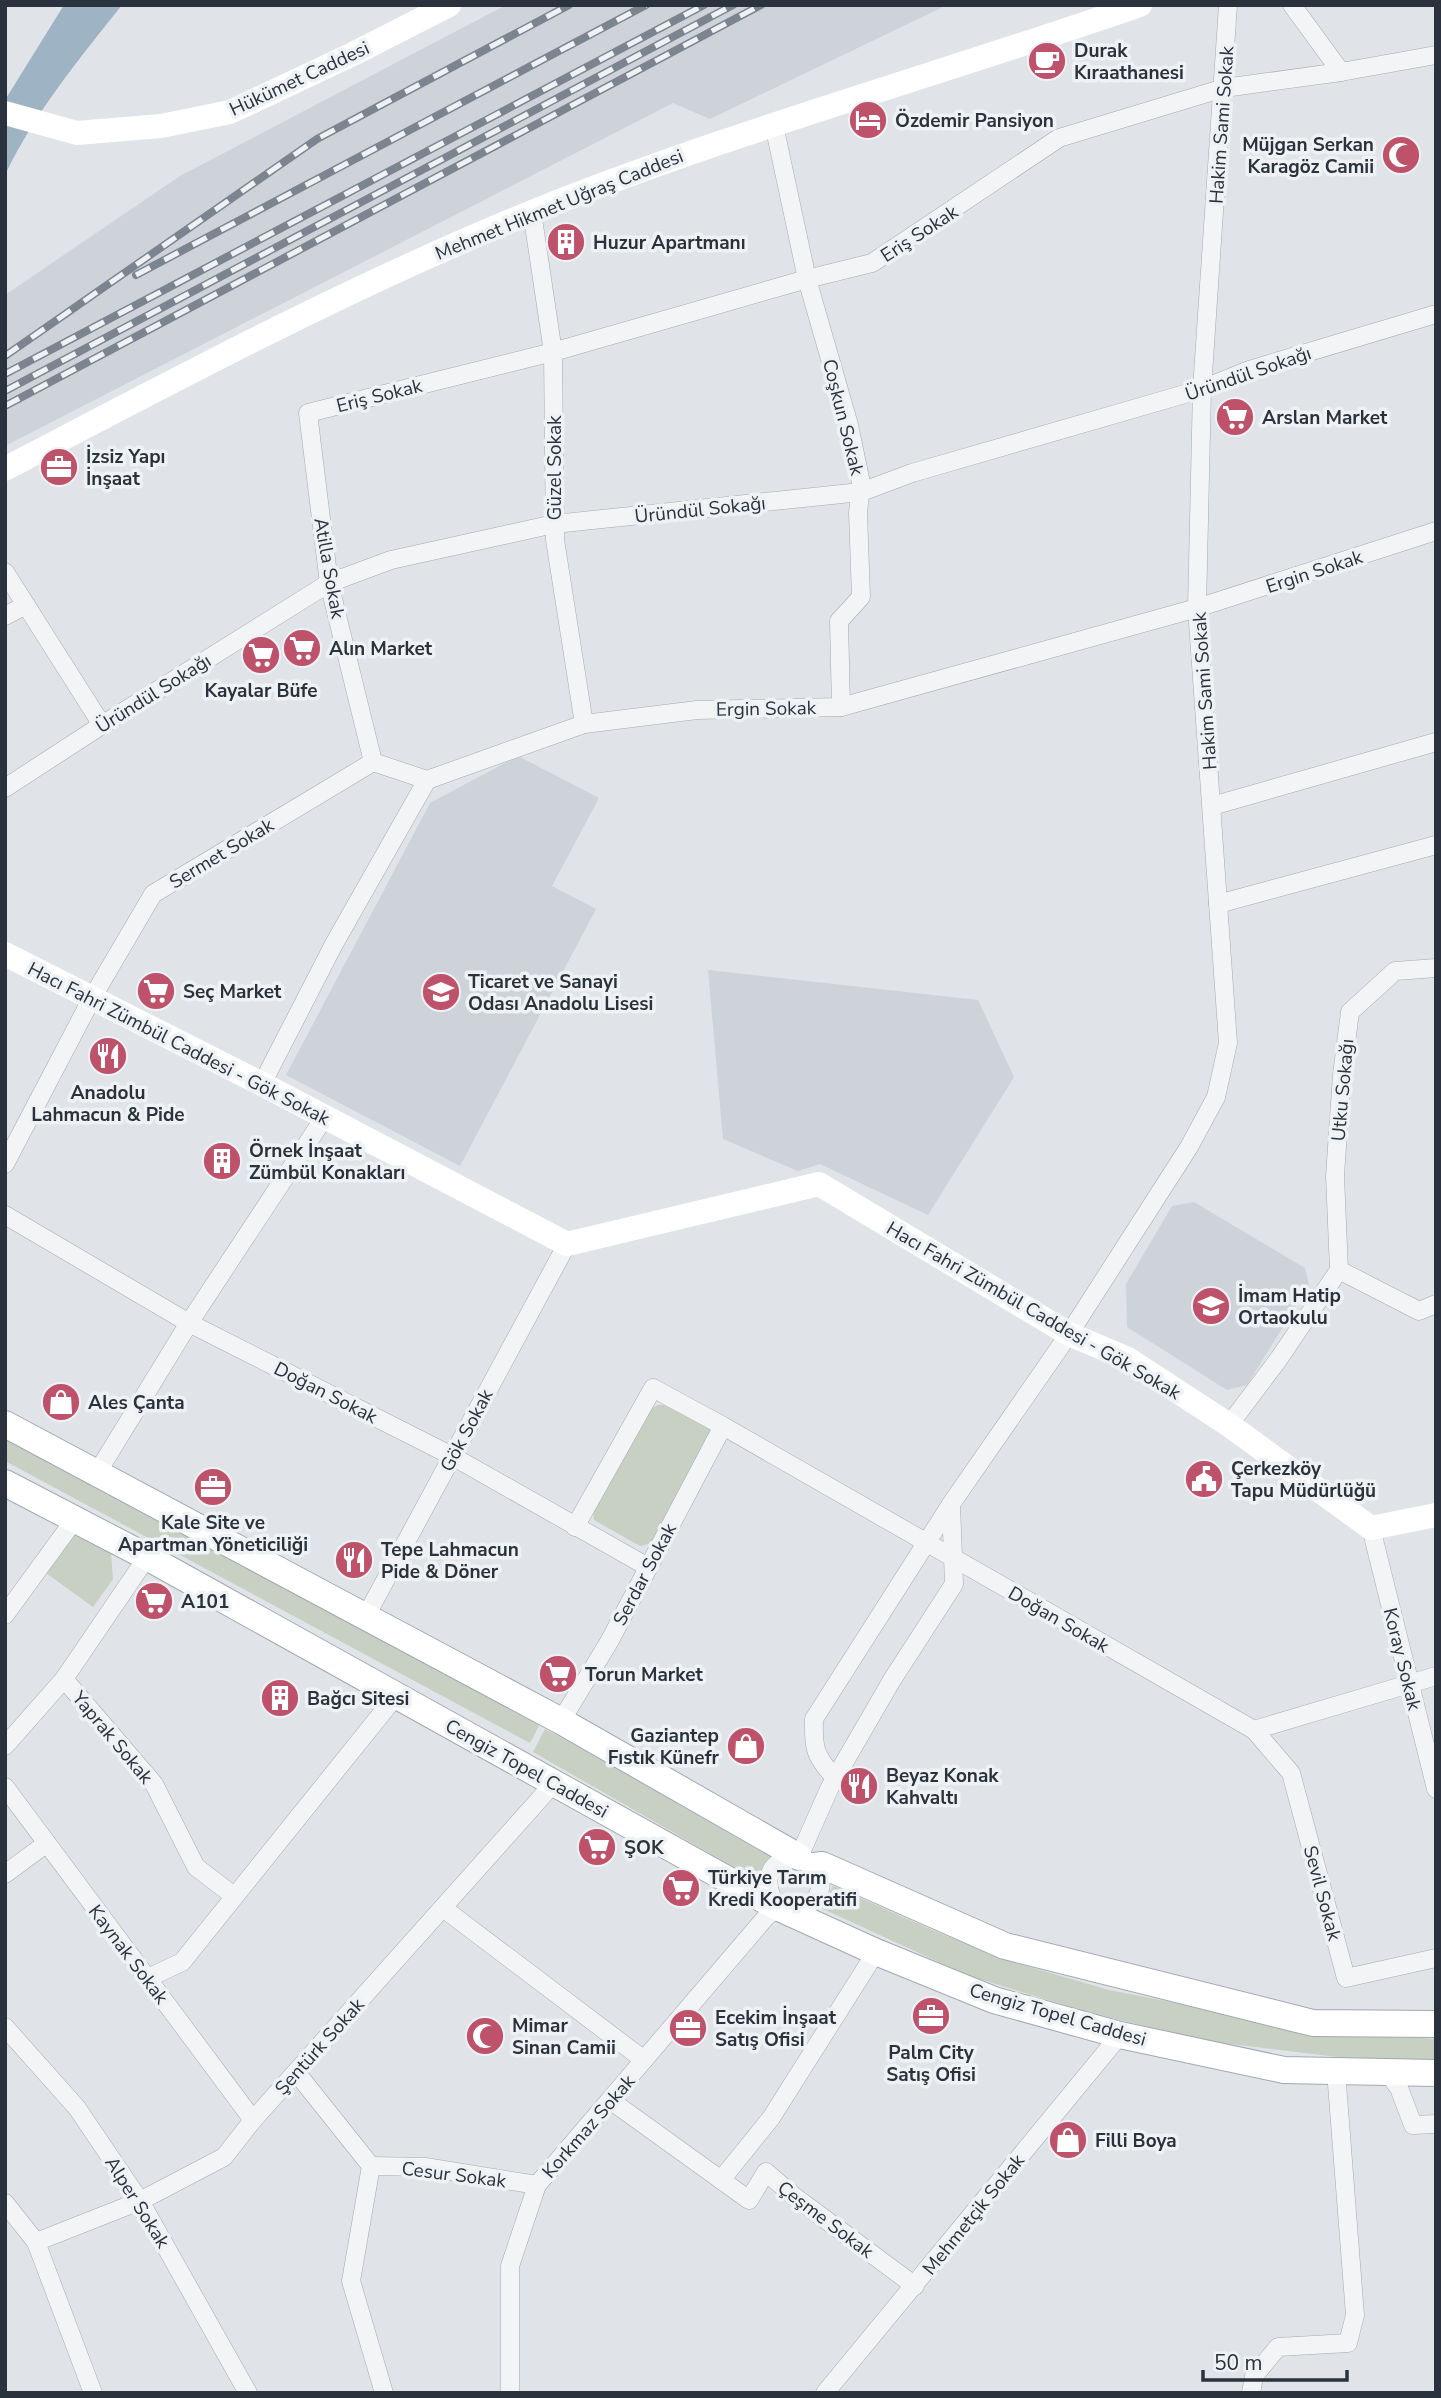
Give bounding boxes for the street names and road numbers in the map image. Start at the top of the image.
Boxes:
street label: Hükümet Caddesi [225,35,374,123]
street label: Hakim Sami Sokak [1204,45,1241,205]
street label: Mehmet Hikmet Uğraş Caddesi [431,143,687,267]
street label: Eriş Sokak [876,199,964,269]
street label: Üründül Sokağı [1182,340,1315,408]
street label: Coşkun Sokak [816,356,870,479]
street label: Eriş Sokak [334,373,425,419]
street label: Güzel Sokak [542,415,568,520]
street label: Üründül Sokağı [633,490,767,530]
street label: Atilla Sokak [307,516,351,621]
street label: Ergin Sokak [1263,544,1366,600]
street label: Hakim Sami Sokak [1186,611,1223,771]
street label: Üründül Sokağı [91,648,216,740]
street label: Ergin Sokak [716,695,817,723]
street label: Sermet Sokak [164,812,279,895]
street label: Hacı Fahri Zümbül Caddesi - Gök Sokak [23,956,335,1132]
street label: Utku Sokağı [1326,1038,1360,1142]
street label: Hacı Fahri Zümbül Caddesi - Gök Sokak [882,1216,1186,1406]
street label: Doğan Sokak [269,1356,382,1430]
street label: Gök Sokak [434,1384,500,1476]
street label: Serdar Sokak [607,1518,683,1630]
street label: Doğan Sokak [1003,1580,1114,1660]
street label: Koray Sokak [1377,1605,1427,1714]
street label: Yaprak Sokak [65,1685,159,1790]
street label: Cengiz Topel Caddesi [440,1713,613,1825]
street label: Sevil Sokak [1297,1843,1347,1944]
street label: Kaynak Sokak [82,1900,174,2010]
street label: Cengiz Topel Caddesi [966,1977,1149,2053]
street label: Şentürk Sokak [269,1992,371,2101]
street label: Korkmaz Sokak [536,2069,641,2184]
street label: Mehmetçik Sokak [917,2148,1031,2281]
street label: Alper Sokak [99,2152,176,2254]
street label: Cesur Sokak [400,2156,508,2194]
street label: Çeşme Sokak [772,2175,879,2265]

